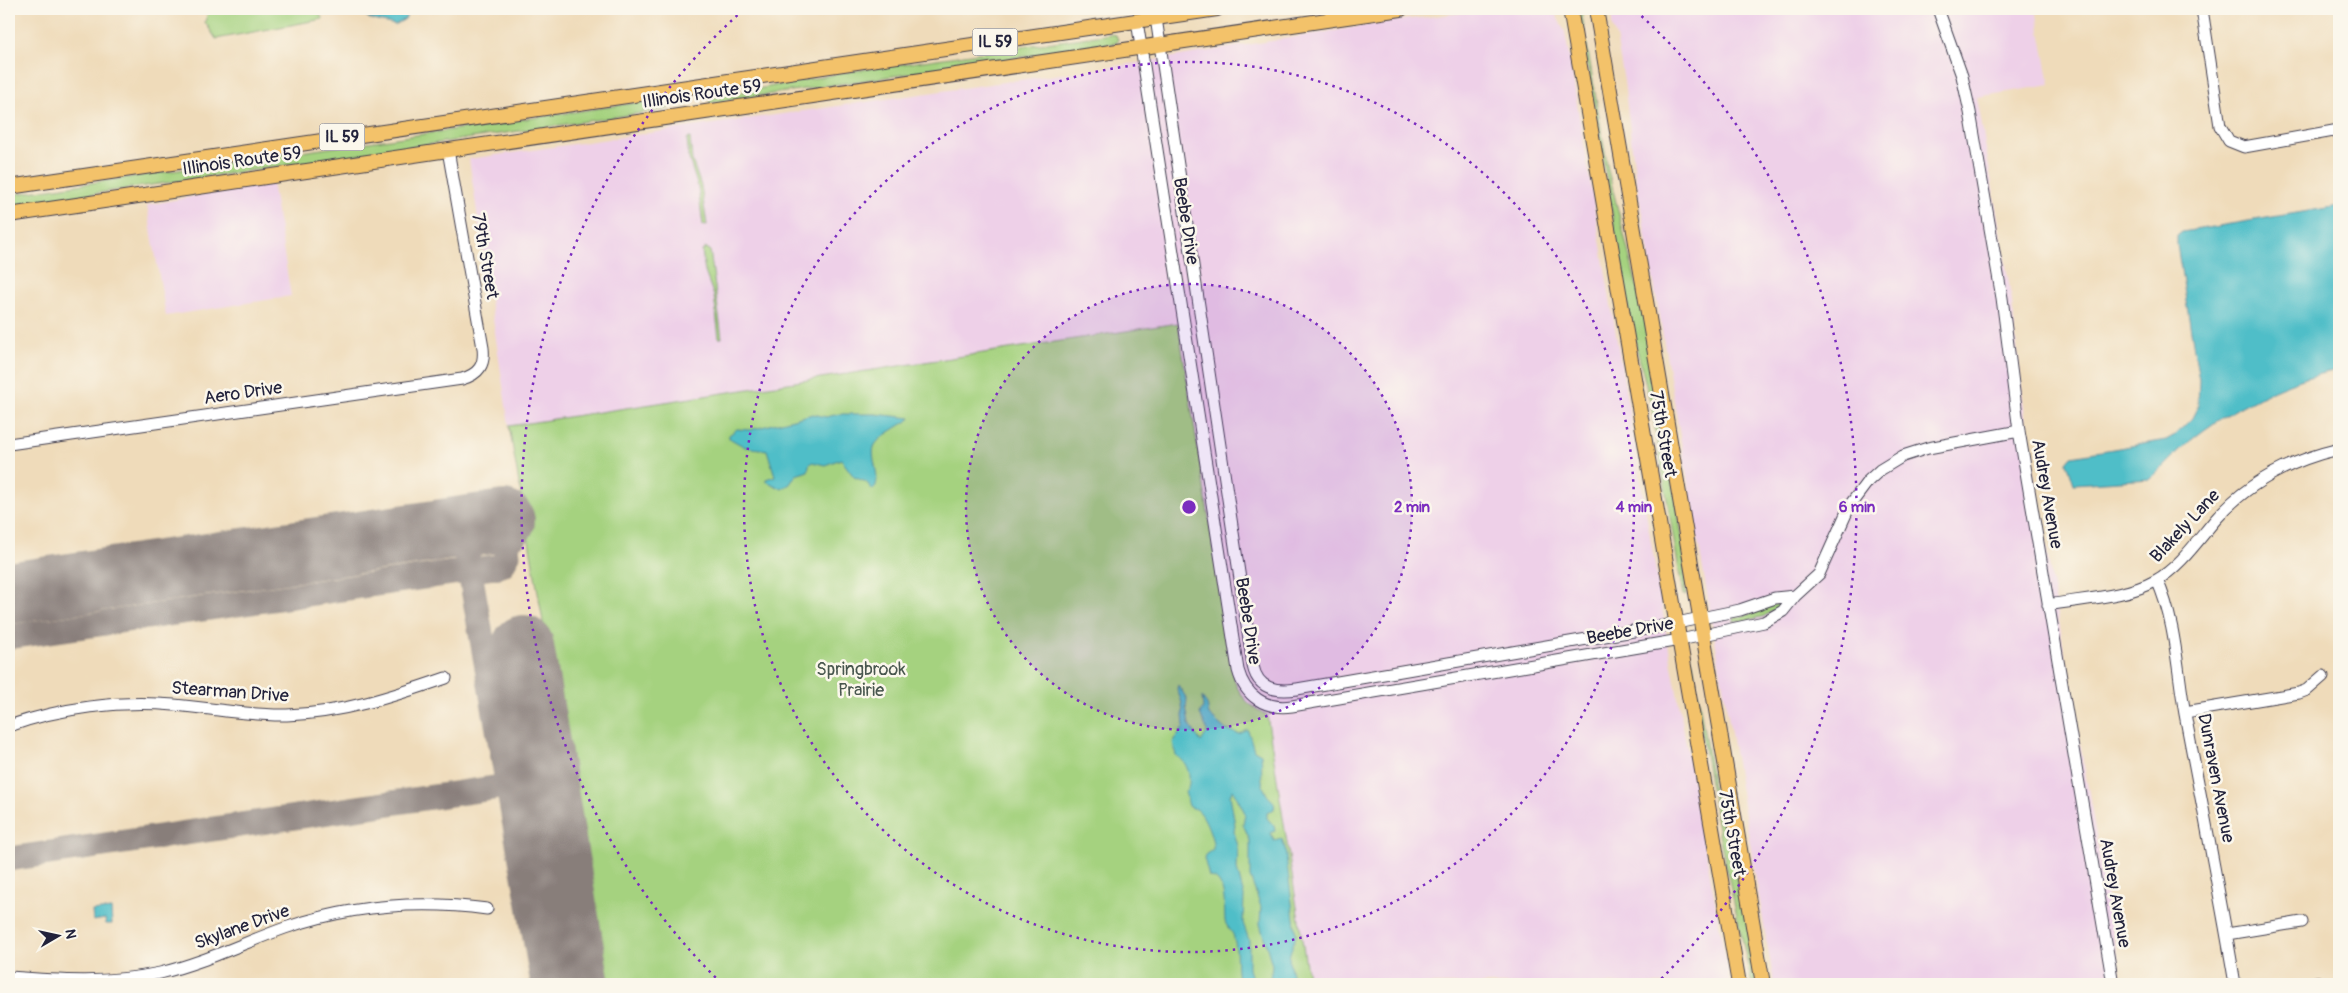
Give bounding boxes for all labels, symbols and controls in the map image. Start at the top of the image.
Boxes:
road number: IL 59 [972,28,1018,56]
street label: Illinois Route 59 [641,74,763,114]
road number: IL 59 [320,124,364,150]
street label: Illinois Route 59 [181,141,303,181]
street label: Beebe Drive [1168,176,1204,266]
street label: 79th Street [466,211,504,302]
street label: Aero Drive [202,376,284,410]
street label: 75th Street [1644,389,1682,480]
street label: Audrey Avenue [2026,437,2068,551]
street label: Blakely Lane [2145,484,2225,568]
centre of rings [1180,498,1198,516]
text: 2 min [1394,498,1430,517]
text: 4 min [1616,498,1653,517]
text: 6 min [1839,498,1876,517]
street label: Beebe Drive [1230,576,1266,666]
street label: Beebe Drive [1585,612,1675,650]
park label: Springbrook Prairie [816,658,906,702]
street label: Stearman Drive [170,676,290,708]
street label: Dunraven Avenue [2192,711,2240,845]
street label: 75th Street [1713,788,1751,879]
street label: Audrey Avenue [2094,836,2136,950]
street label: Skylane Drive [191,899,293,955]
north arrow [32,910,82,960]
text: N [61,928,79,940]

